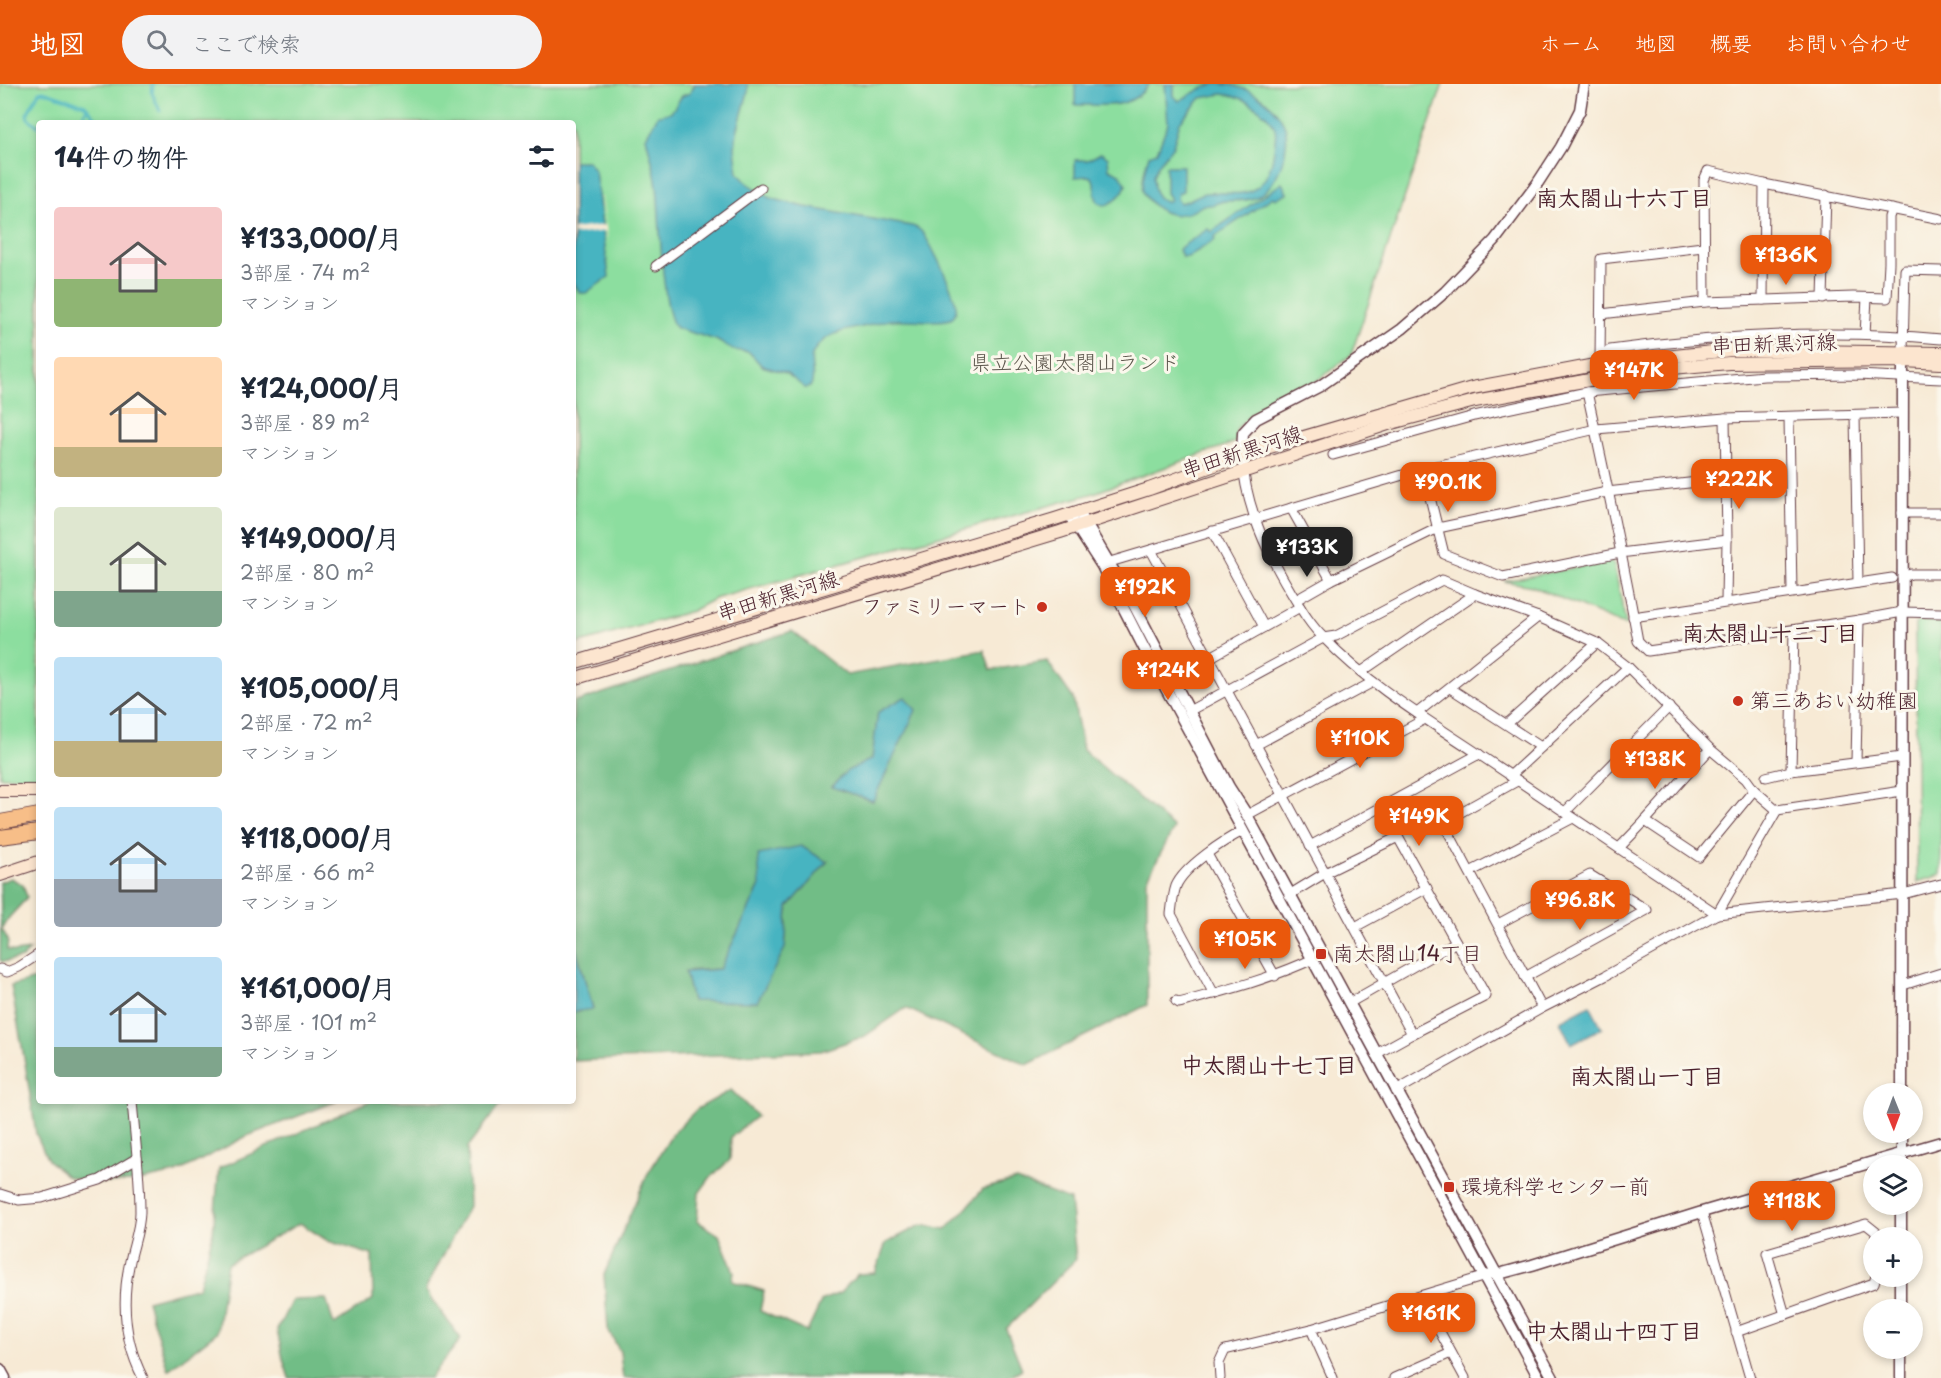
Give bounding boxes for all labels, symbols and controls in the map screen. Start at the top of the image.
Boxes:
search box [122,15,542,69]
text: 地図 [30,21,86,64]
icon: search [143,26,176,59]
text: ここで検索 [191,26,301,59]
text: ホーム [1540,26,1602,58]
text: 地図 [1635,26,1677,58]
text: 概要 [1710,26,1752,58]
text: お問い合わせ [1785,26,1911,58]
text: 14件の物件 [54,137,188,176]
icon: filters [525,140,558,173]
district label: 南太閤山十六丁目 [1536,180,1712,213]
text: ¥133,000/月 [240,218,403,257]
icon: home [102,231,174,303]
pin: ¥136K [1744,235,1828,286]
text: ¥136K [1754,239,1818,269]
text: 3部屋 · 74 m² [240,257,370,287]
text: マンション [240,287,339,317]
street label: 串田新黒河線 [1710,324,1837,360]
park label: 県立公園太閤山ランド [970,345,1180,377]
pin: ¥147K [1592,350,1676,401]
text: ¥147K [1604,354,1664,384]
text: ¥124,000/月 [240,368,403,407]
icon: home [102,381,174,453]
text: 3部屋 · 89 m² [240,407,370,437]
street label: 串田新黒河線 [1177,415,1306,485]
text: マンション [240,437,339,467]
pin: ¥222K [1697,459,1781,510]
pin: ¥90.1K [1399,462,1497,513]
text: ¥222K [1705,463,1773,493]
text: ¥90.1K [1414,466,1482,496]
text: ¥149,000/月 [240,518,400,557]
pin: ¥133K [1265,527,1349,578]
icon: home [102,531,174,603]
text: ¥133K [1276,531,1338,561]
text: 2部屋 · 80 m² [240,557,374,587]
street label: 串田新黒河線 [712,560,842,628]
pin: ¥192K [1103,567,1187,618]
text: ¥192K [1114,571,1176,601]
text: マンション [240,587,339,617]
place label: ファミリーマート [862,589,1030,621]
marker: ファミリーマート [1035,600,1049,614]
district label: 南太閤山十二丁目 [1682,615,1858,648]
pin: ¥124K [1126,650,1210,701]
text: ¥124K [1136,654,1200,684]
text: ¥105,000/月 [240,668,403,707]
icon: home [102,681,174,753]
place label: 第三あおい幼稚園 [1750,683,1918,715]
marker: 第三あおい幼稚園 [1731,694,1745,708]
text: 2部屋 · 72 m² [240,707,373,737]
pin: ¥110K [1318,718,1402,769]
text: ¥110K [1330,722,1390,752]
text: マンション [240,737,339,767]
pin: ¥138K [1613,739,1697,790]
text: ¥138K [1624,743,1686,773]
pin: ¥149K [1377,796,1461,847]
text: ¥149K [1388,800,1450,830]
text: ¥118,000/月 [240,818,396,857]
icon: home [102,831,174,903]
text: 2部屋 · 66 m² [240,857,375,887]
pin: ¥96.8K [1531,880,1629,931]
text: ¥96.8K [1545,884,1615,914]
text: マンション [240,887,339,917]
pin: ¥105K [1203,919,1287,970]
text: ¥105K [1213,923,1277,953]
place label: 南太閤山14丁目 [1333,936,1482,968]
marker: 南太閤山14丁目 [1314,947,1328,961]
text: ¥161,000/月 [240,968,396,1007]
icon: home [102,981,174,1053]
text: 3部屋 · 101 m² [240,1007,377,1037]
text: マンション [240,1037,339,1067]
district label: 中太閤山十七丁目 [1181,1047,1357,1080]
district label: 南太閤山一丁目 [1570,1058,1724,1091]
north arrow [1863,1083,1923,1143]
map controls [1863,1083,1923,1359]
button: layers [1863,1155,1923,1215]
place label: 環境科学センター前 [1461,1169,1649,1201]
marker: 環境科学センター前 [1442,1180,1456,1194]
pin: ¥118K [1750,1181,1834,1232]
text: ¥118K [1763,1185,1821,1215]
button: + [1863,1227,1923,1287]
pin: ¥161K [1389,1293,1473,1344]
text: ¥161K [1401,1297,1461,1327]
button: − [1863,1299,1923,1359]
district label: 中太閤山十四丁目 [1526,1313,1702,1346]

